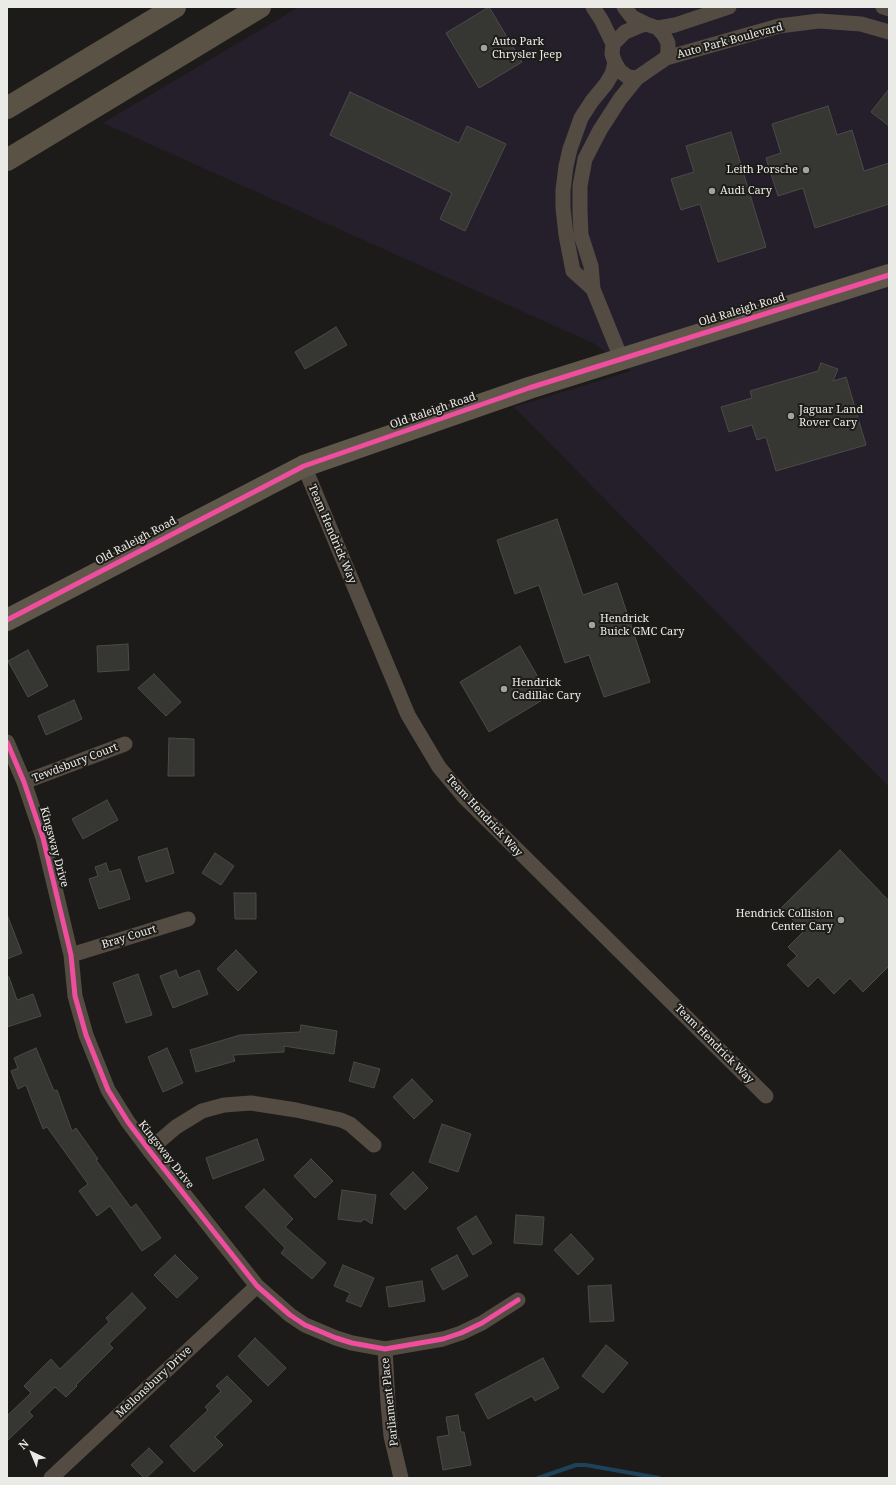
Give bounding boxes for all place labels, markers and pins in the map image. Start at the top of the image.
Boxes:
place label: Auto Park Chrysler Jeep [492,35,562,61]
marker: Auto Park Chrysler Jeep [479,43,489,53]
place label: Leith Porsche [727,163,798,177]
marker: Leith Porsche [801,165,811,175]
place label: Audi Cary [720,184,772,198]
marker: Audi Cary [707,186,717,196]
place label: Jaguar Land Rover Cary [799,403,863,429]
marker: Jaguar Land Rover Cary [786,411,796,421]
place label: Hendrick Buick GMC Cary [600,612,685,638]
marker: Hendrick Buick GMC Cary [587,620,597,630]
place label: Hendrick Cadillac Cary [512,676,581,702]
marker: Hendrick Cadillac Cary [499,684,509,694]
place label: Hendrick Collision Center Cary [736,907,833,933]
marker: Hendrick Collision Center Cary [836,915,846,925]

